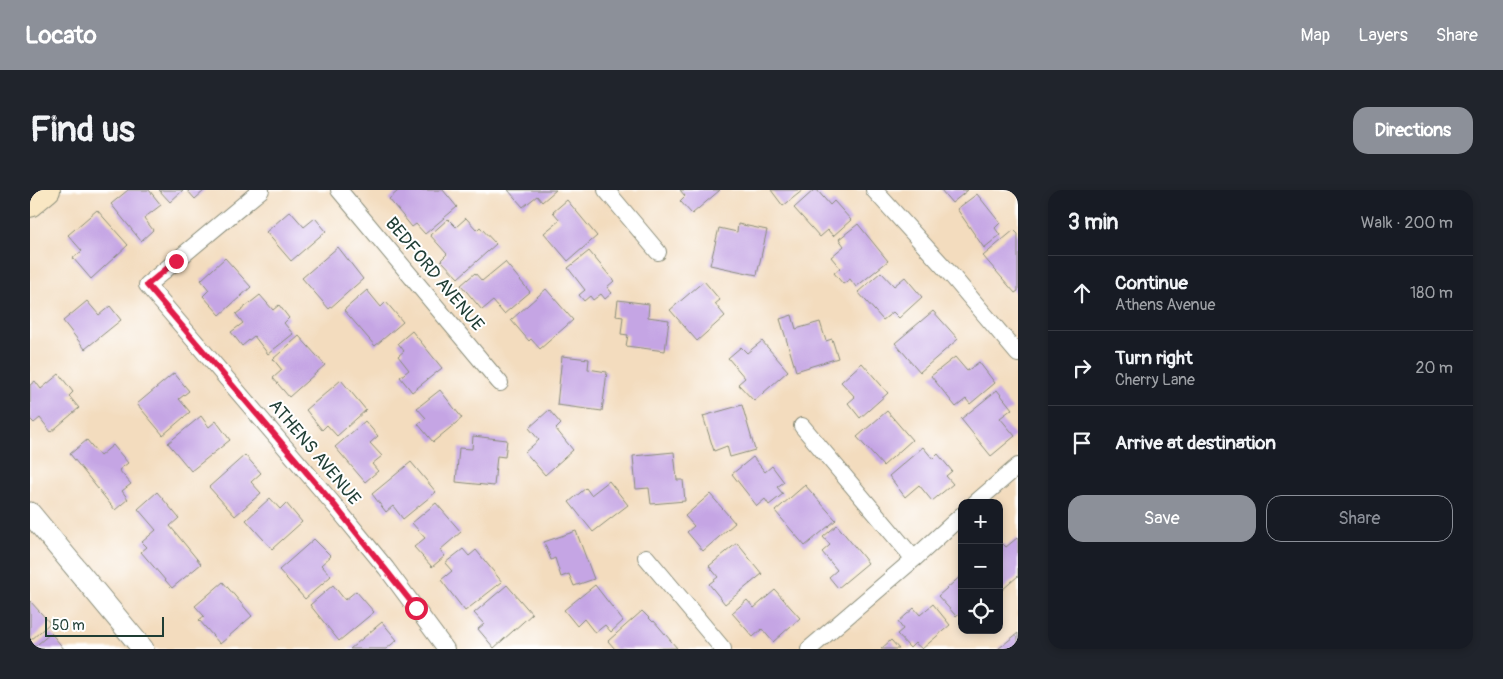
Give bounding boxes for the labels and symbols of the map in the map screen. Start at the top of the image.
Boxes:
street label: BEDFORD AVENUE [380,213,489,336]
route end [165,250,188,273]
street label: ATHENS AVENUE [264,395,366,510]
route start [405,597,428,620]
scale bar [45,614,164,637]

